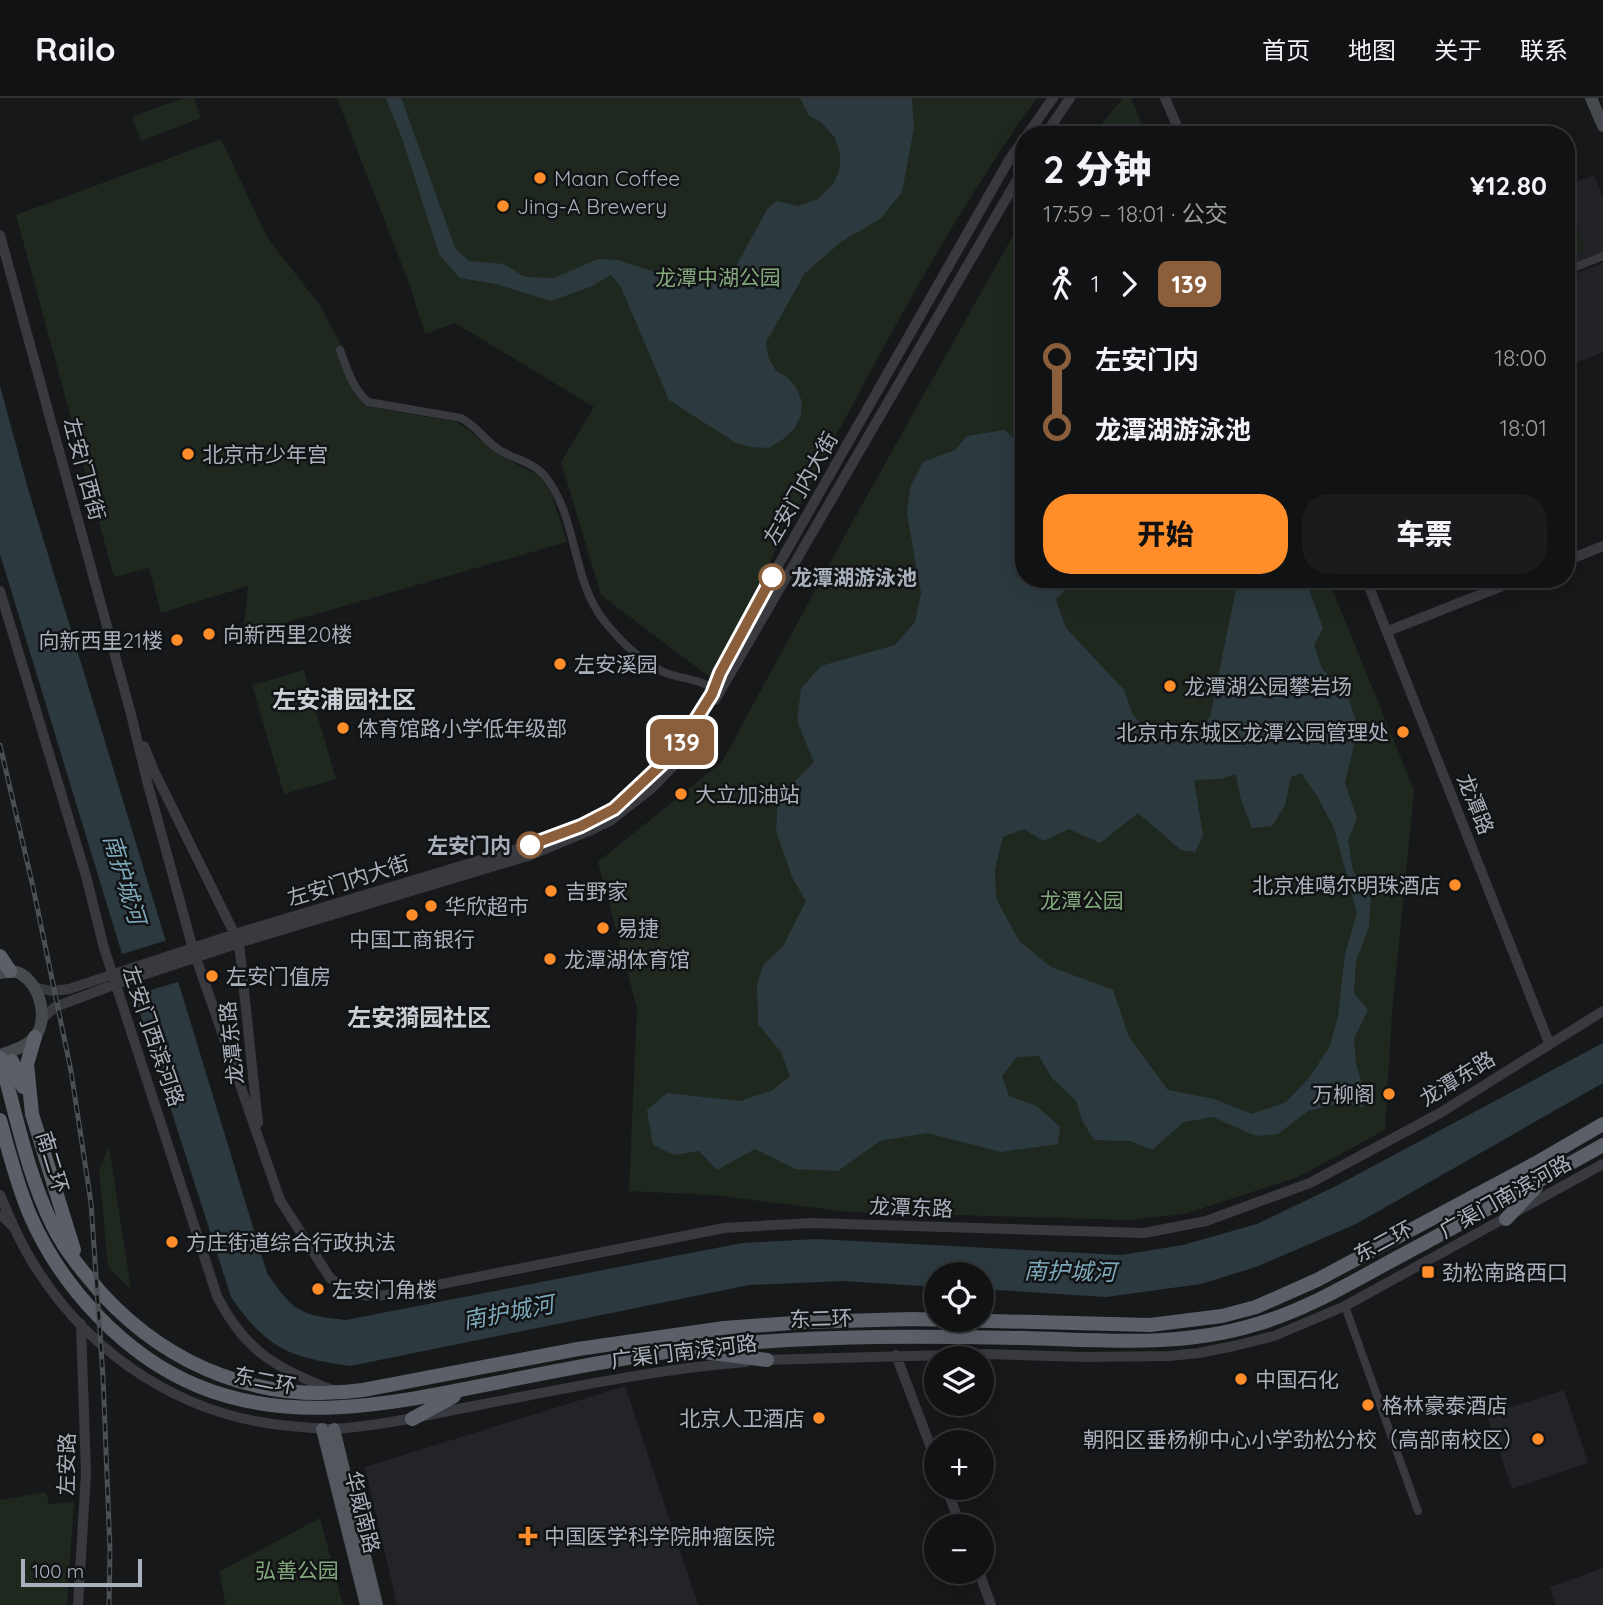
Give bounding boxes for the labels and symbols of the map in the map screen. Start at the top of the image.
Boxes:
place label: Maan Coffee [554,165,680,191]
marker: Maan Coffee [532,170,548,186]
place label: Jing-A Brewery [517,193,667,219]
marker: Jing-A Brewery [495,198,511,214]
park label: 龙潭中湖公园 [655,264,781,290]
street label: 左安门西街 [59,415,111,523]
street label: 左安门内大街 [757,427,843,549]
place label: 北京市少年宫 [202,441,328,467]
marker: 北京市少年宫 [180,446,196,462]
marker: 龙潭湖游泳池 [759,564,785,590]
place label: 龙潭湖游泳池 [791,564,917,590]
place label: 向新西里20楼 [223,621,352,647]
marker: 向新西里20楼 [201,626,217,642]
place label: 向新西里21楼 [39,627,163,653]
marker: 向新西里21楼 [169,632,185,648]
place label: 左安溪园 [574,651,658,677]
marker: 左安溪园 [552,656,568,672]
place label: 龙潭湖公园攀岩场 [1184,673,1352,699]
marker: 龙潭湖公园攀岩场 [1162,678,1178,694]
district label: 左安浦园社区 [272,684,416,714]
place label: 体育馆路小学低年级部 [357,715,567,741]
line badge: 139 [642,719,722,765]
place label: 北京市东城区龙潭公园管理处 [1116,719,1389,745]
marker: 体育馆路小学低年级部 [335,720,351,736]
marker: 北京市东城区龙潭公园管理处 [1395,724,1411,740]
street label: 龙潭路 [1452,770,1500,838]
place label: 大立加油站 [695,781,800,807]
marker: 大立加油站 [673,786,689,802]
water label: 南护城河 [98,831,153,931]
place label: 左安门内 [427,832,511,858]
marker: 左安门内 [517,832,543,858]
street label: 左安门内大街 [284,849,412,911]
place label: 北京准噶尔明珠酒店 [1252,872,1441,898]
marker: 北京准噶尔明珠酒店 [1447,877,1463,893]
place label: 吉野家 [565,878,628,904]
marker: 吉野家 [543,883,559,899]
park label: 龙潭公园 [1040,887,1124,913]
place label: 华欣超市 [445,893,529,919]
marker: 华欣超市 [423,898,439,914]
marker: 中国工商银行 [404,907,420,923]
place label: 易捷 [617,915,659,941]
marker: 易捷 [595,920,611,936]
place label: 中国工商银行 [349,926,475,952]
place label: 龙潭湖体育馆 [564,946,690,972]
marker: 龙潭湖体育馆 [542,951,558,967]
street label: 左安门西滨河路 [118,962,190,1110]
place label: 左安门值房 [226,963,331,989]
marker: 左安门值房 [204,968,220,984]
street label: 龙潭东路 [214,1000,248,1086]
district label: 左安漪园社区 [347,1002,491,1032]
street label: 龙潭东路 [1414,1045,1500,1111]
place label: 万柳阁 [1312,1081,1375,1107]
marker: 万柳阁 [1381,1086,1397,1102]
street label: 南二环 [31,1128,75,1196]
street label: 广渠门南滨河路 [1434,1149,1576,1243]
street label: 龙潭东路 [869,1193,953,1221]
street label: 东二环 [1349,1215,1417,1267]
place label: 方庄街道综合行政执法 [186,1229,396,1255]
marker: 方庄街道综合行政执法 [164,1234,180,1250]
water label: 南护城河 [1024,1256,1120,1286]
place label: 劲松南路西口 [1442,1259,1568,1285]
marker: 劲松南路西口 [1420,1264,1436,1280]
place label: 左安门角楼 [332,1276,437,1302]
marker: 左安门角楼 [310,1281,326,1297]
water label: 南护城河 [460,1288,560,1335]
street label: 东二环 [789,1304,853,1332]
street label: 广渠门南滨河路 [609,1329,759,1373]
street label: 东二环 [232,1361,298,1399]
place label: 中国石化 [1255,1366,1339,1392]
marker: 中国石化 [1233,1371,1249,1387]
place label: 格林豪泰酒店 [1382,1392,1508,1418]
marker: 格林豪泰酒店 [1360,1397,1376,1413]
place label: 北京人卫酒店 [679,1405,805,1431]
marker: 北京人卫酒店 [811,1410,827,1426]
place label: 朝阳区垂杨柳中心小学劲松分校（高部南校区） [1083,1426,1524,1452]
marker: 朝阳区垂杨柳中心小学劲松分校（高部南校区） [1530,1431,1546,1447]
street label: 左安路 [52,1432,80,1496]
street label: 华威南路 [340,1468,386,1556]
place label: 中国医学科学院肿瘤医院 [544,1523,775,1549]
marker: 中国医学科学院肿瘤医院 [518,1526,538,1546]
scale bar [21,1556,142,1588]
park label: 弘善公园 [255,1557,339,1583]

